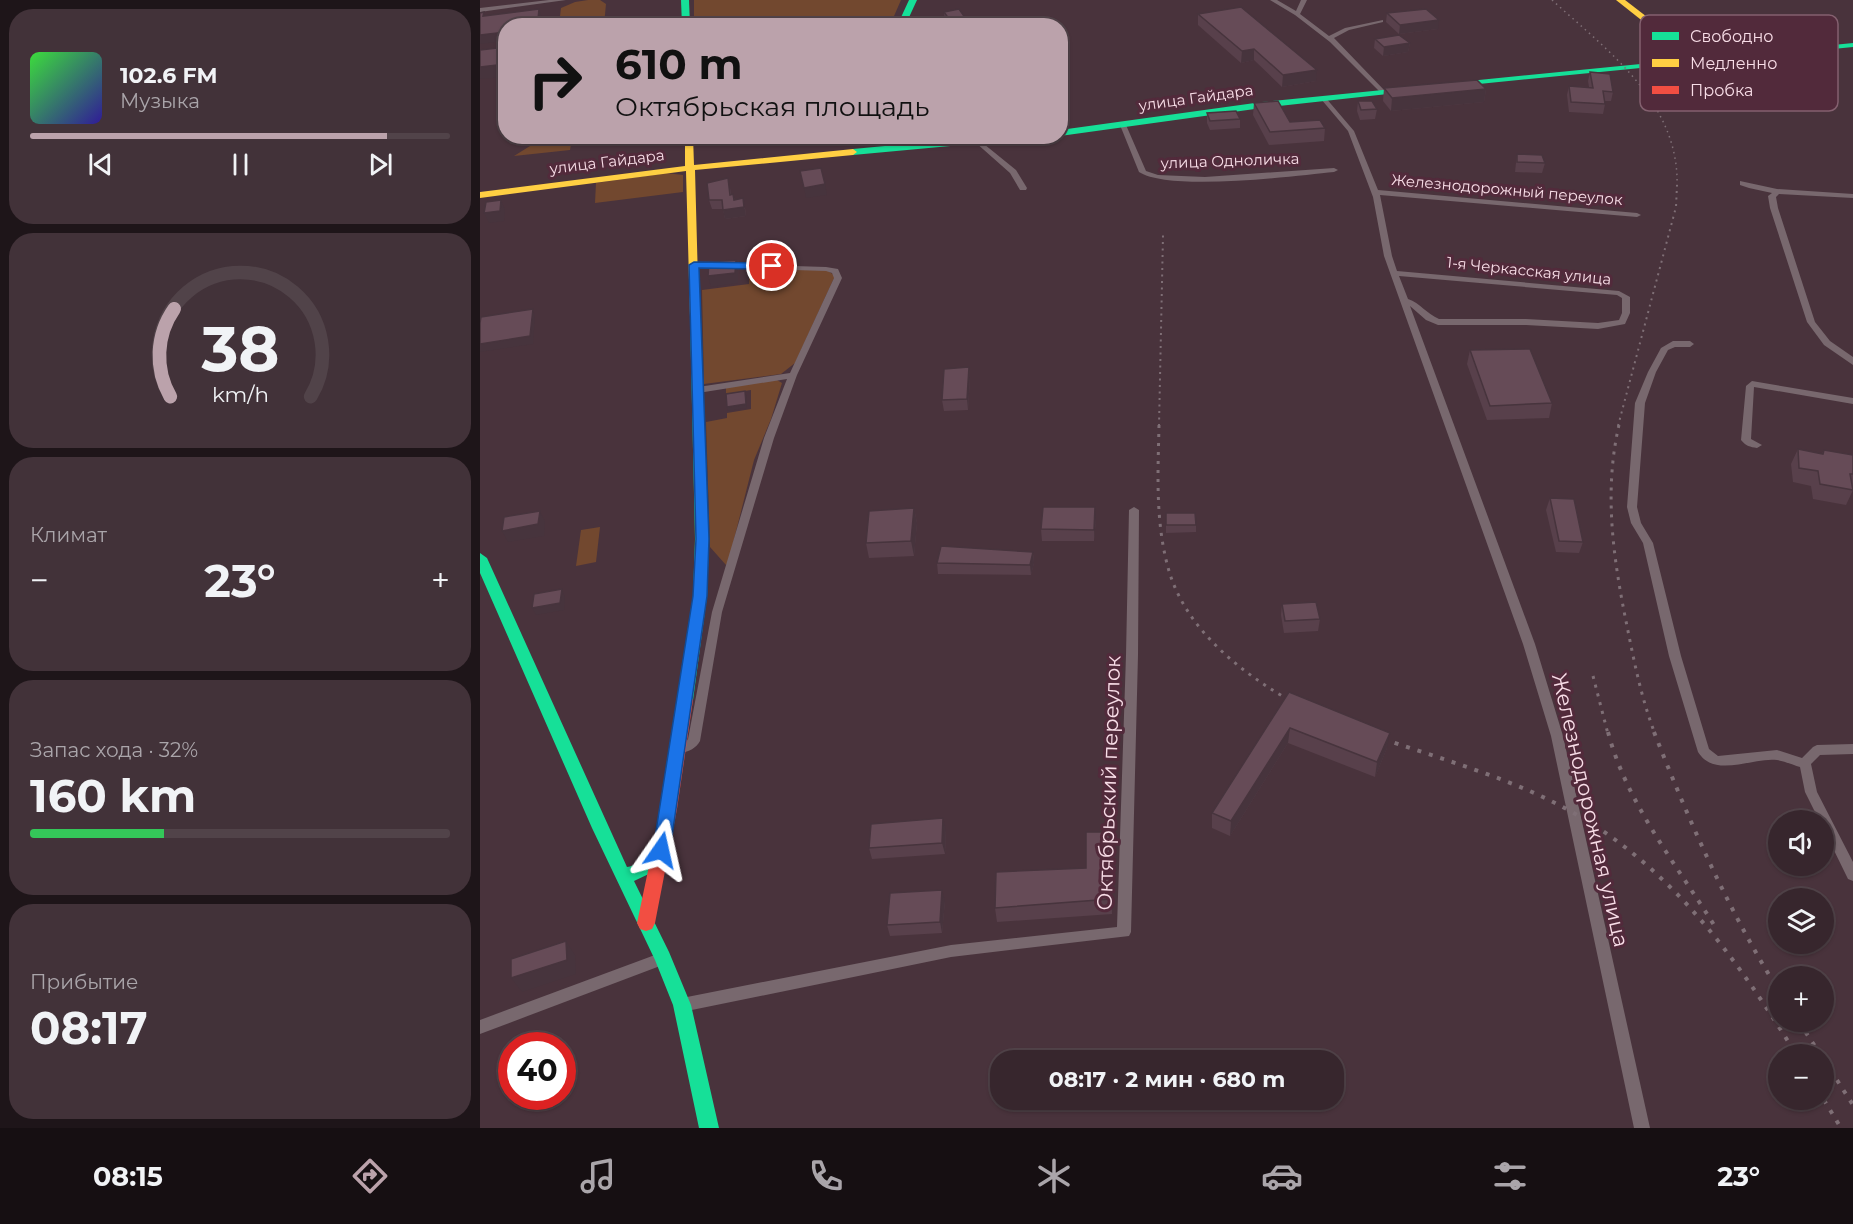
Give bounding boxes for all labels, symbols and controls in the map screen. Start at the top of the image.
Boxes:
legend [1640,15,1838,111]
text: Свободно [1690,27,1773,46]
text: 610 m [615,38,743,90]
icon: right [516,42,594,120]
text: Медленно [1690,54,1777,73]
text: 102.6 FM [120,62,217,89]
street label: улица Гайдара [1136,80,1254,115]
text: Пробка [1690,81,1753,100]
text: Музыка [120,89,200,113]
text: Октябрьская площадь [615,90,930,123]
street label: улица Гайдара [547,145,665,178]
icon: previous [84,148,117,181]
icon: pause [224,148,257,181]
icon: next [364,148,397,181]
street label: улица Одноличка [1159,149,1300,172]
street label: Железнодорожный переулок [1391,170,1624,209]
pin [746,240,797,291]
icon: arrive [755,249,788,282]
street label: 1-я Черкасская улица [1446,252,1612,289]
text: 38 [200,311,279,387]
text: km/h [211,382,269,408]
text: Климат [30,523,107,547]
text: 23° [204,553,276,608]
text: − [30,560,49,600]
text: + [431,560,450,600]
street label: Октябрьский переулок [1092,655,1125,911]
street label: Железнодорожная улица [1547,671,1634,949]
text: Запас хода · 32% [30,738,198,762]
text: 160 km [30,768,196,823]
map controls [1768,810,1834,1110]
button: sound [1768,810,1834,876]
position arrow [629,818,693,882]
button: layers [1768,888,1834,954]
button: + [1768,966,1834,1032]
text: Прибытие [30,970,138,994]
text: 08:17 [30,1000,148,1055]
speed limit sign: 40 [498,1032,576,1110]
button: − [1768,1044,1834,1110]
text: 08:17 · 2 мин · 680 m [1049,1066,1285,1093]
icon: directions [349,1155,391,1197]
icon: music [577,1155,619,1197]
icon: phone [805,1155,847,1197]
icon: climate [1033,1155,1075,1197]
icon: car [1261,1155,1303,1197]
icon: filters [1489,1155,1531,1197]
text: 08:15 [93,1160,163,1193]
text: 23° [1717,1160,1760,1193]

